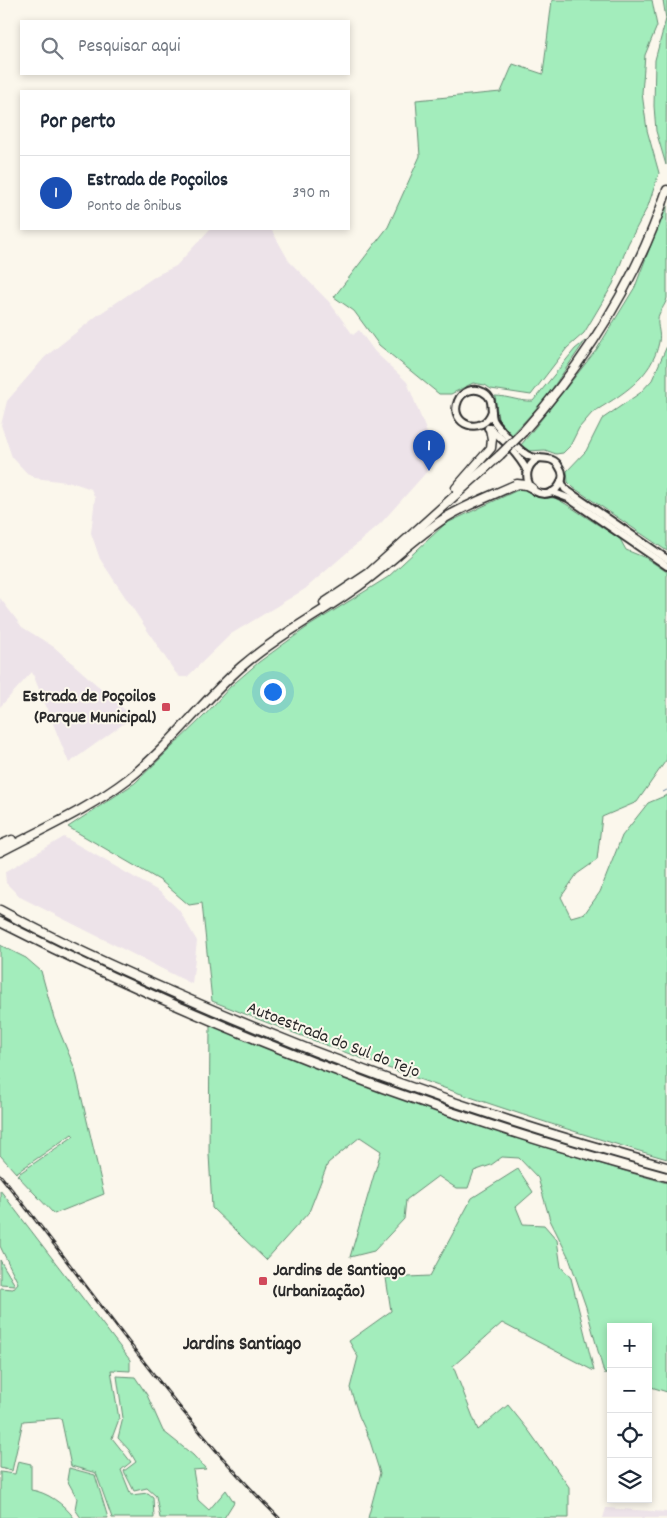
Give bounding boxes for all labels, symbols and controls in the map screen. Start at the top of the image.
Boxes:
search box [20,20,350,75]
icon: search [38,34,66,62]
text: Pesquisar aqui [78,34,180,61]
text: Por perto [40,108,115,138]
text: Estrada de Poçoilos [87,168,228,195]
text: 1 [54,182,58,205]
text: 390 m [292,182,330,205]
text: Ponto de ônibus [87,195,182,218]
pin: 1 [413,430,445,471]
your location [260,679,286,705]
place label: Estrada de Poçoilos (Parque Municipal) [22,685,156,731]
marker: Estrada de Poçoilos (Parque Municipal) [160,701,172,713]
street label: Autoestrada do Sul do Tejo [243,996,423,1086]
place label: Jardins de Santiago (Urbanização) [273,1259,406,1305]
marker: Jardins de Santiago (Urbanização) [257,1275,269,1287]
map controls [607,1323,652,1503]
button: + [607,1323,652,1368]
district label: Jardins Santiago [183,1332,302,1359]
button: − [607,1368,652,1413]
button: locate [607,1413,652,1458]
button: layers [607,1458,652,1503]

